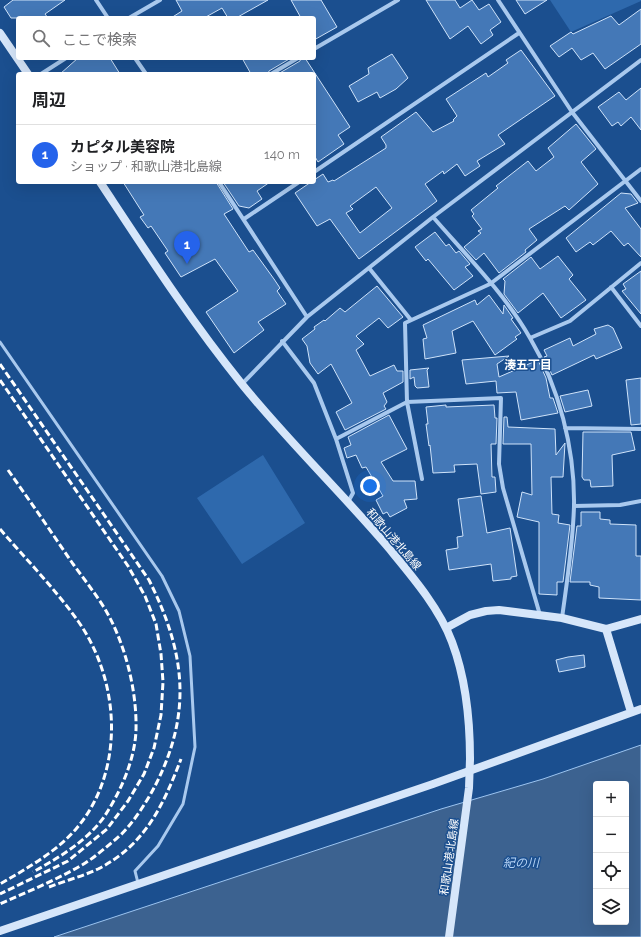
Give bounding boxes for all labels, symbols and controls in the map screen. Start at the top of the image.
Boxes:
search box [16,16,316,60]
icon: search [30,27,52,49]
text: ここで検索 [62,31,137,49]
text: 周辺 [32,90,66,110]
text: カピタル美容院 [70,138,175,156]
text: 1 [42,147,48,162]
text: 140 m [264,147,300,162]
text: ショップ · 和歌山港北島線 [70,159,222,174]
pin: 1 [174,231,200,264]
district label: 湊五丁目 [504,358,552,372]
your location [360,476,380,496]
street label: 和歌山港北島線 [363,506,424,573]
map controls [593,781,629,925]
button: + [593,781,629,817]
button: − [593,817,629,853]
street label: 和歌山港北島線 [438,818,461,896]
button: locate [593,853,629,889]
water label: 紀の川 [503,856,541,870]
button: layers [593,889,629,925]

